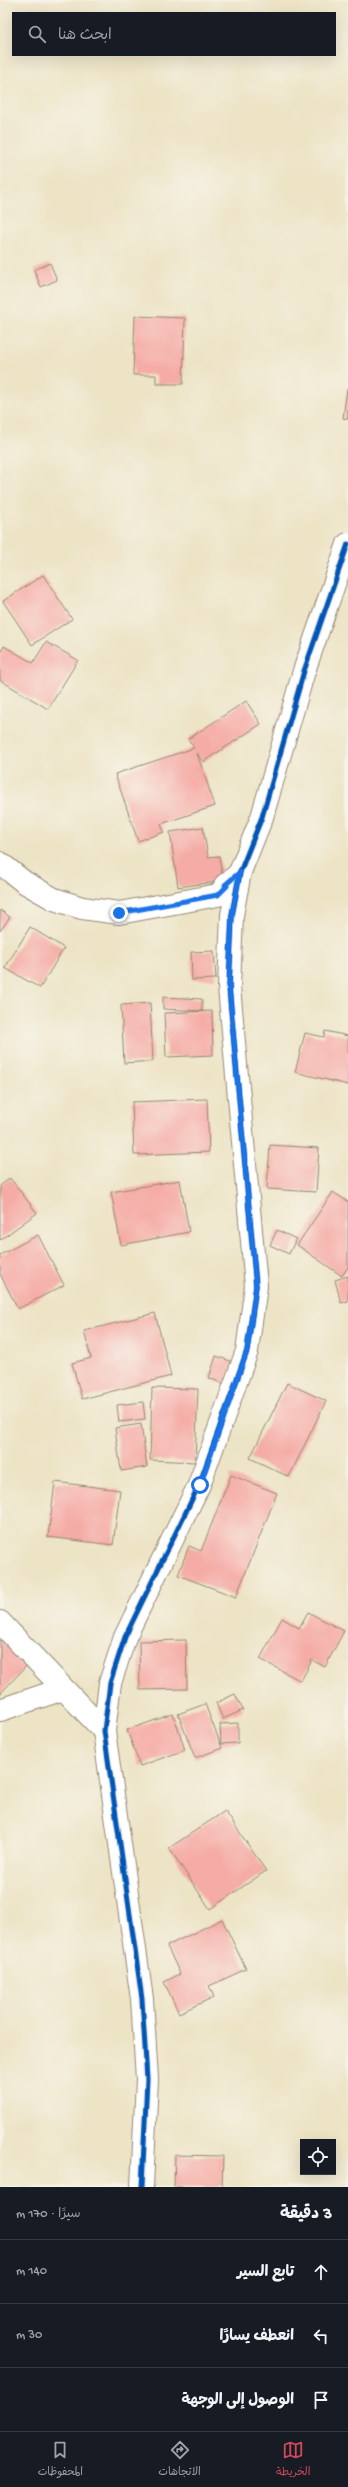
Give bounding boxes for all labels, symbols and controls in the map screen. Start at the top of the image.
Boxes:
search box [12,12,336,56]
icon: search [26,23,48,45]
text: ابحث هنا [58,27,112,45]
route end [110,904,128,922]
route start [191,1476,209,1494]
map controls [300,2139,336,2175]
button: locate [300,2139,336,2175]
text: 3 دقيقة [280,2205,332,2225]
text: سيرًا · 170 m [16,2207,81,2222]
icon: ahead [310,2261,332,2283]
text: 140 m [16,2264,47,2279]
text: تابع السير [237,2264,294,2282]
icon: left [310,2325,332,2347]
text: 30 m [16,2328,42,2343]
text: انعطف يسارًا [220,2328,294,2346]
icon: arrive [310,2389,332,2411]
text: الوصول إلى الوجهة [181,2392,294,2410]
tab: المحفوظات [38,2439,83,2481]
tab: الاتجاهات [158,2439,201,2481]
tab: الخريطة [276,2439,310,2481]

